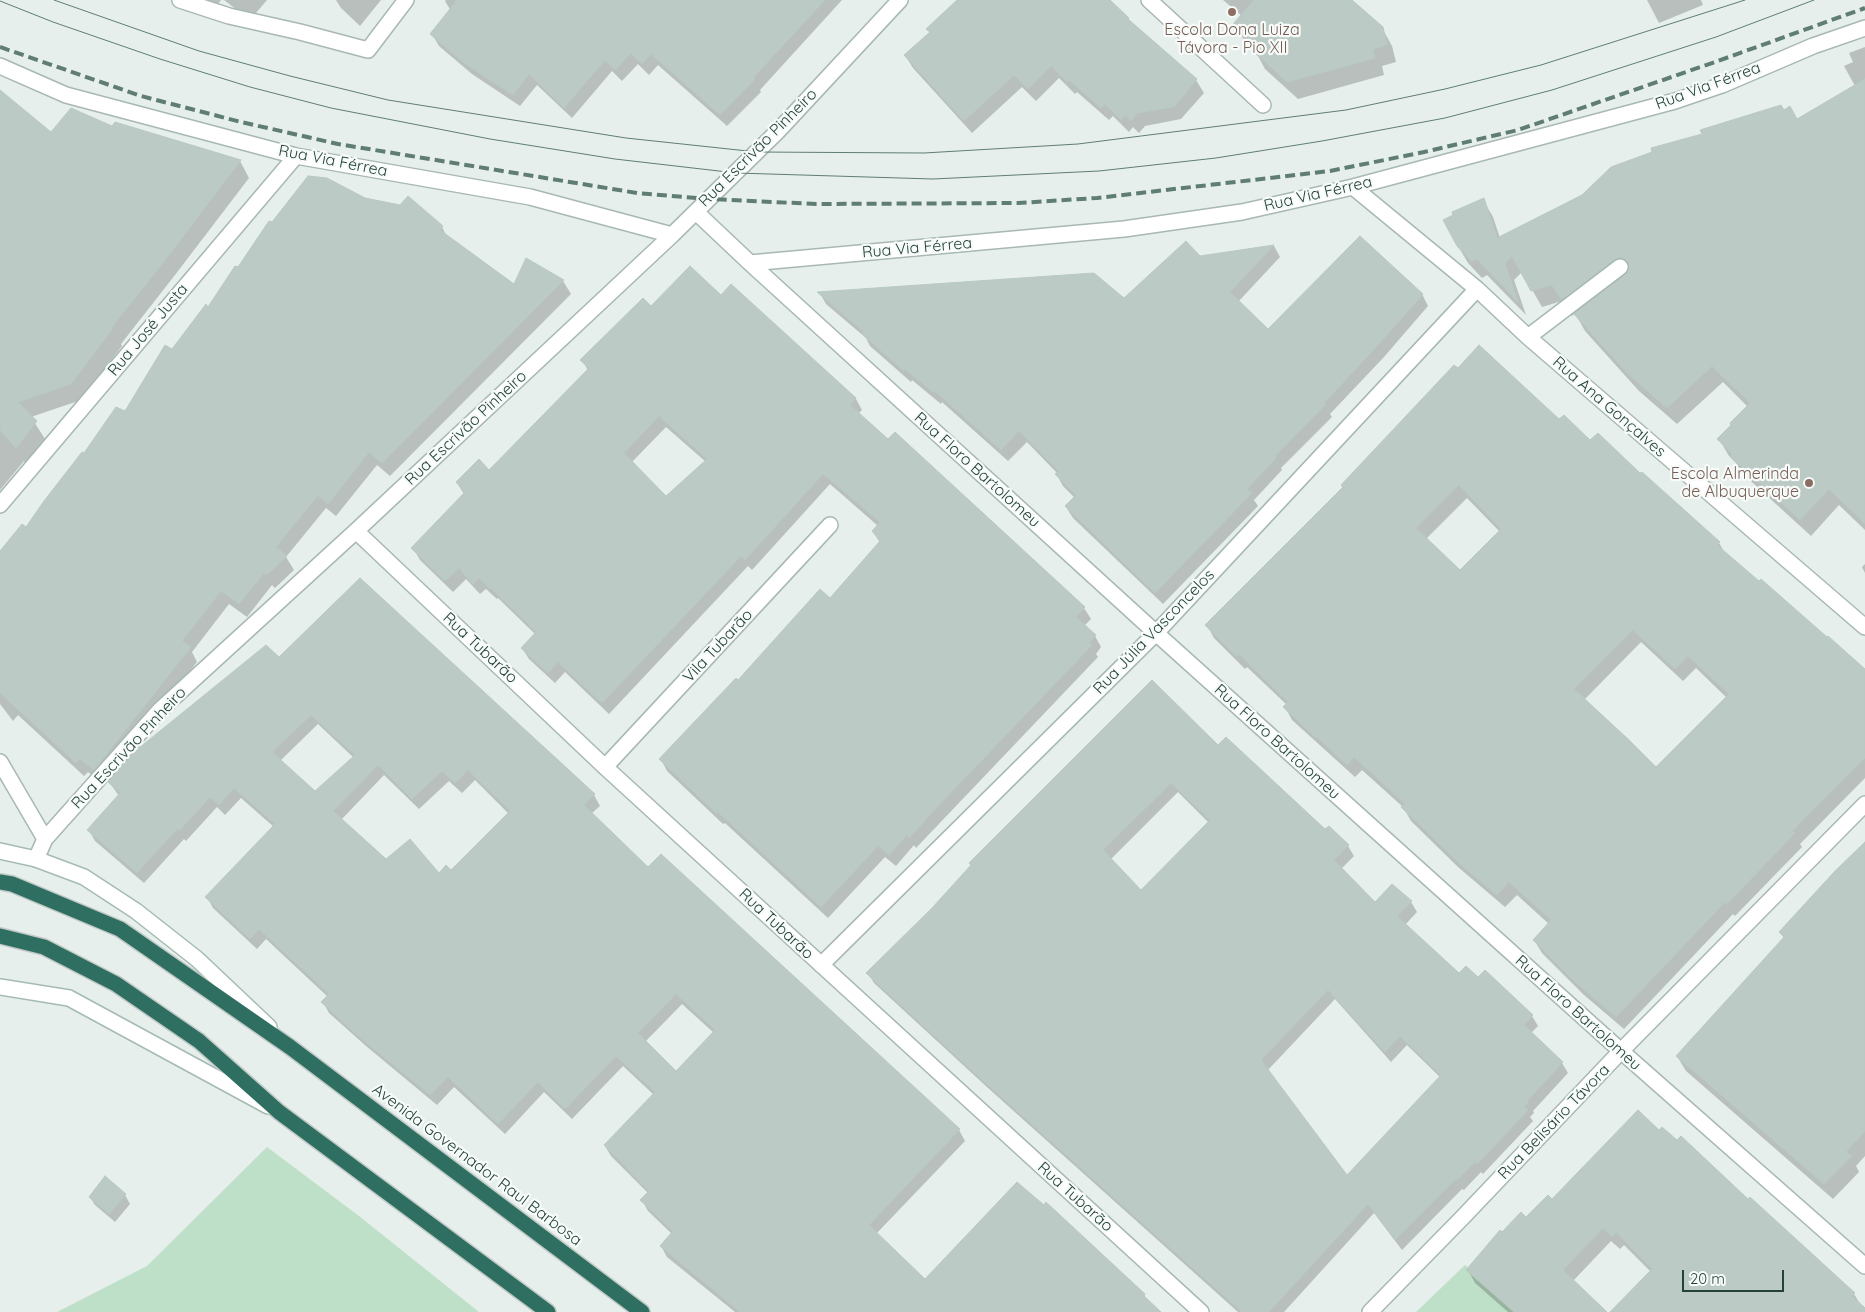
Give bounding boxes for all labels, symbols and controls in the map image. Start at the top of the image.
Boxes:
marker: Escola Dona Luiza Távora - Pio XII [1226,6,1238,18]
place label: Escola Dona Luiza Távora - Pio XII [1164,20,1300,58]
street label: Rua Via Férrea [1653,58,1763,114]
street label: Rua Escrivão Pinheiro [695,85,821,211]
street label: Rua Via Férrea [277,141,389,181]
street label: Rua Via Férrea [1262,172,1374,216]
street label: Rua Via Férrea [861,234,973,262]
street label: Rua José Justa [104,280,192,380]
street label: Rua Ana Gonçalves [1549,353,1669,461]
street label: Rua Escrivão Pinheiro [401,367,531,489]
street label: Rua Floro Bartolomeu [910,408,1044,532]
place label: Escola Almerinda de Albuquerque [1671,464,1799,502]
marker: Escola Almerinda de Albuquerque [1803,477,1815,489]
street label: Rua Júlia Vasconcelos [1089,566,1219,698]
street label: Vila Tubarão [679,605,757,687]
street label: Rua Tubarão [439,608,521,688]
street label: Rua Floro Bartolomeu [1210,680,1344,804]
street label: Rua Escrivão Pinheiro [68,683,190,813]
street label: Rua Tubarão [735,884,817,964]
street label: Rua Floro Bartolomeu [1511,951,1645,1075]
street label: Rua Belisário Távora [1494,1060,1614,1184]
street label: Avenida Governador Raul Barbosa [368,1080,586,1250]
street label: Rua Tubarão [1033,1158,1117,1236]
scale bar [1685,1260,1788,1292]
text: 20 m [1690,1269,1725,1288]

